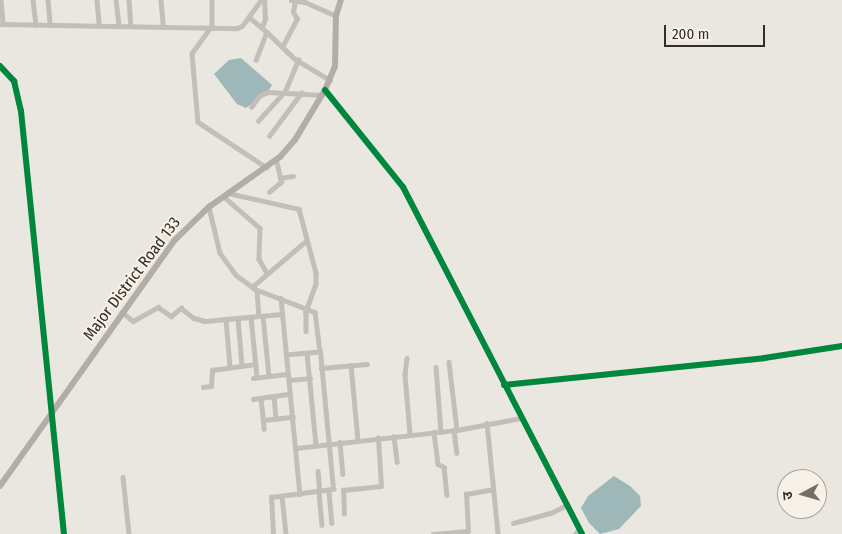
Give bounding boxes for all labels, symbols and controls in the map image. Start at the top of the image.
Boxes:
scale bar [667,15,768,47]
text: 200 m [672,25,709,43]
street label: Major District Road 133 [79,214,185,344]
north arrow [777,469,827,519]
text: उ [779,491,796,500]

